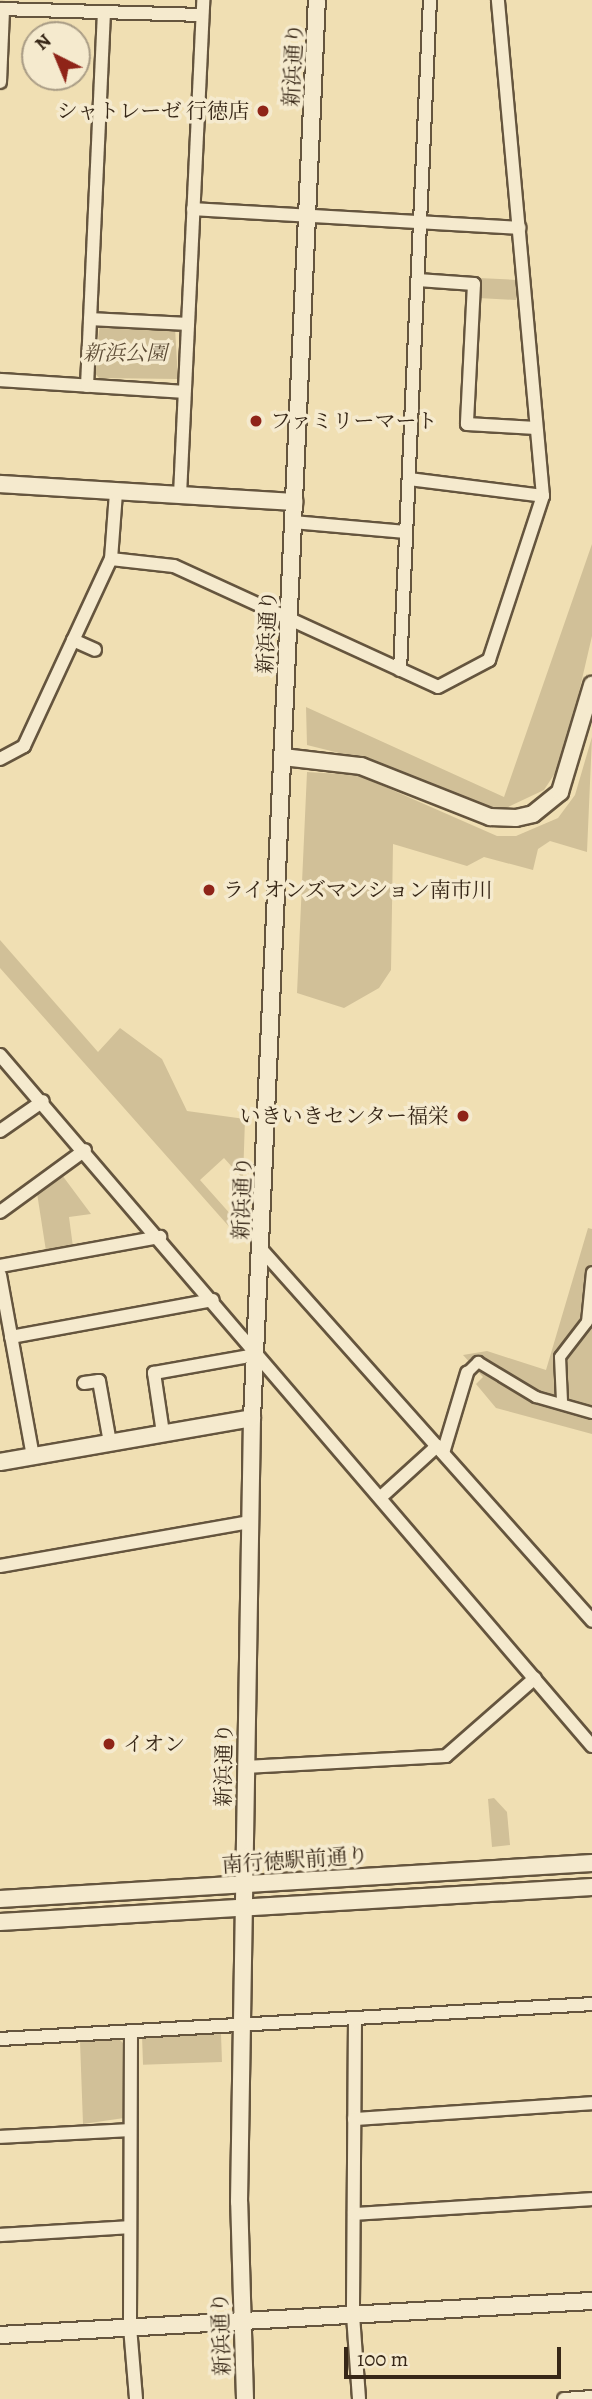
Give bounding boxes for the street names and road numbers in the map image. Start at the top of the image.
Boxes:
street label: 新浜通り [278,22,308,108]
street label: 新浜通り [252,589,282,675]
street label: 新浜通り [228,1156,256,1240]
street label: 新浜通り [211,1723,237,1807]
street label: 南行徳駅前通り [221,1842,369,1878]
street label: 新浜通り [207,2292,235,2376]

